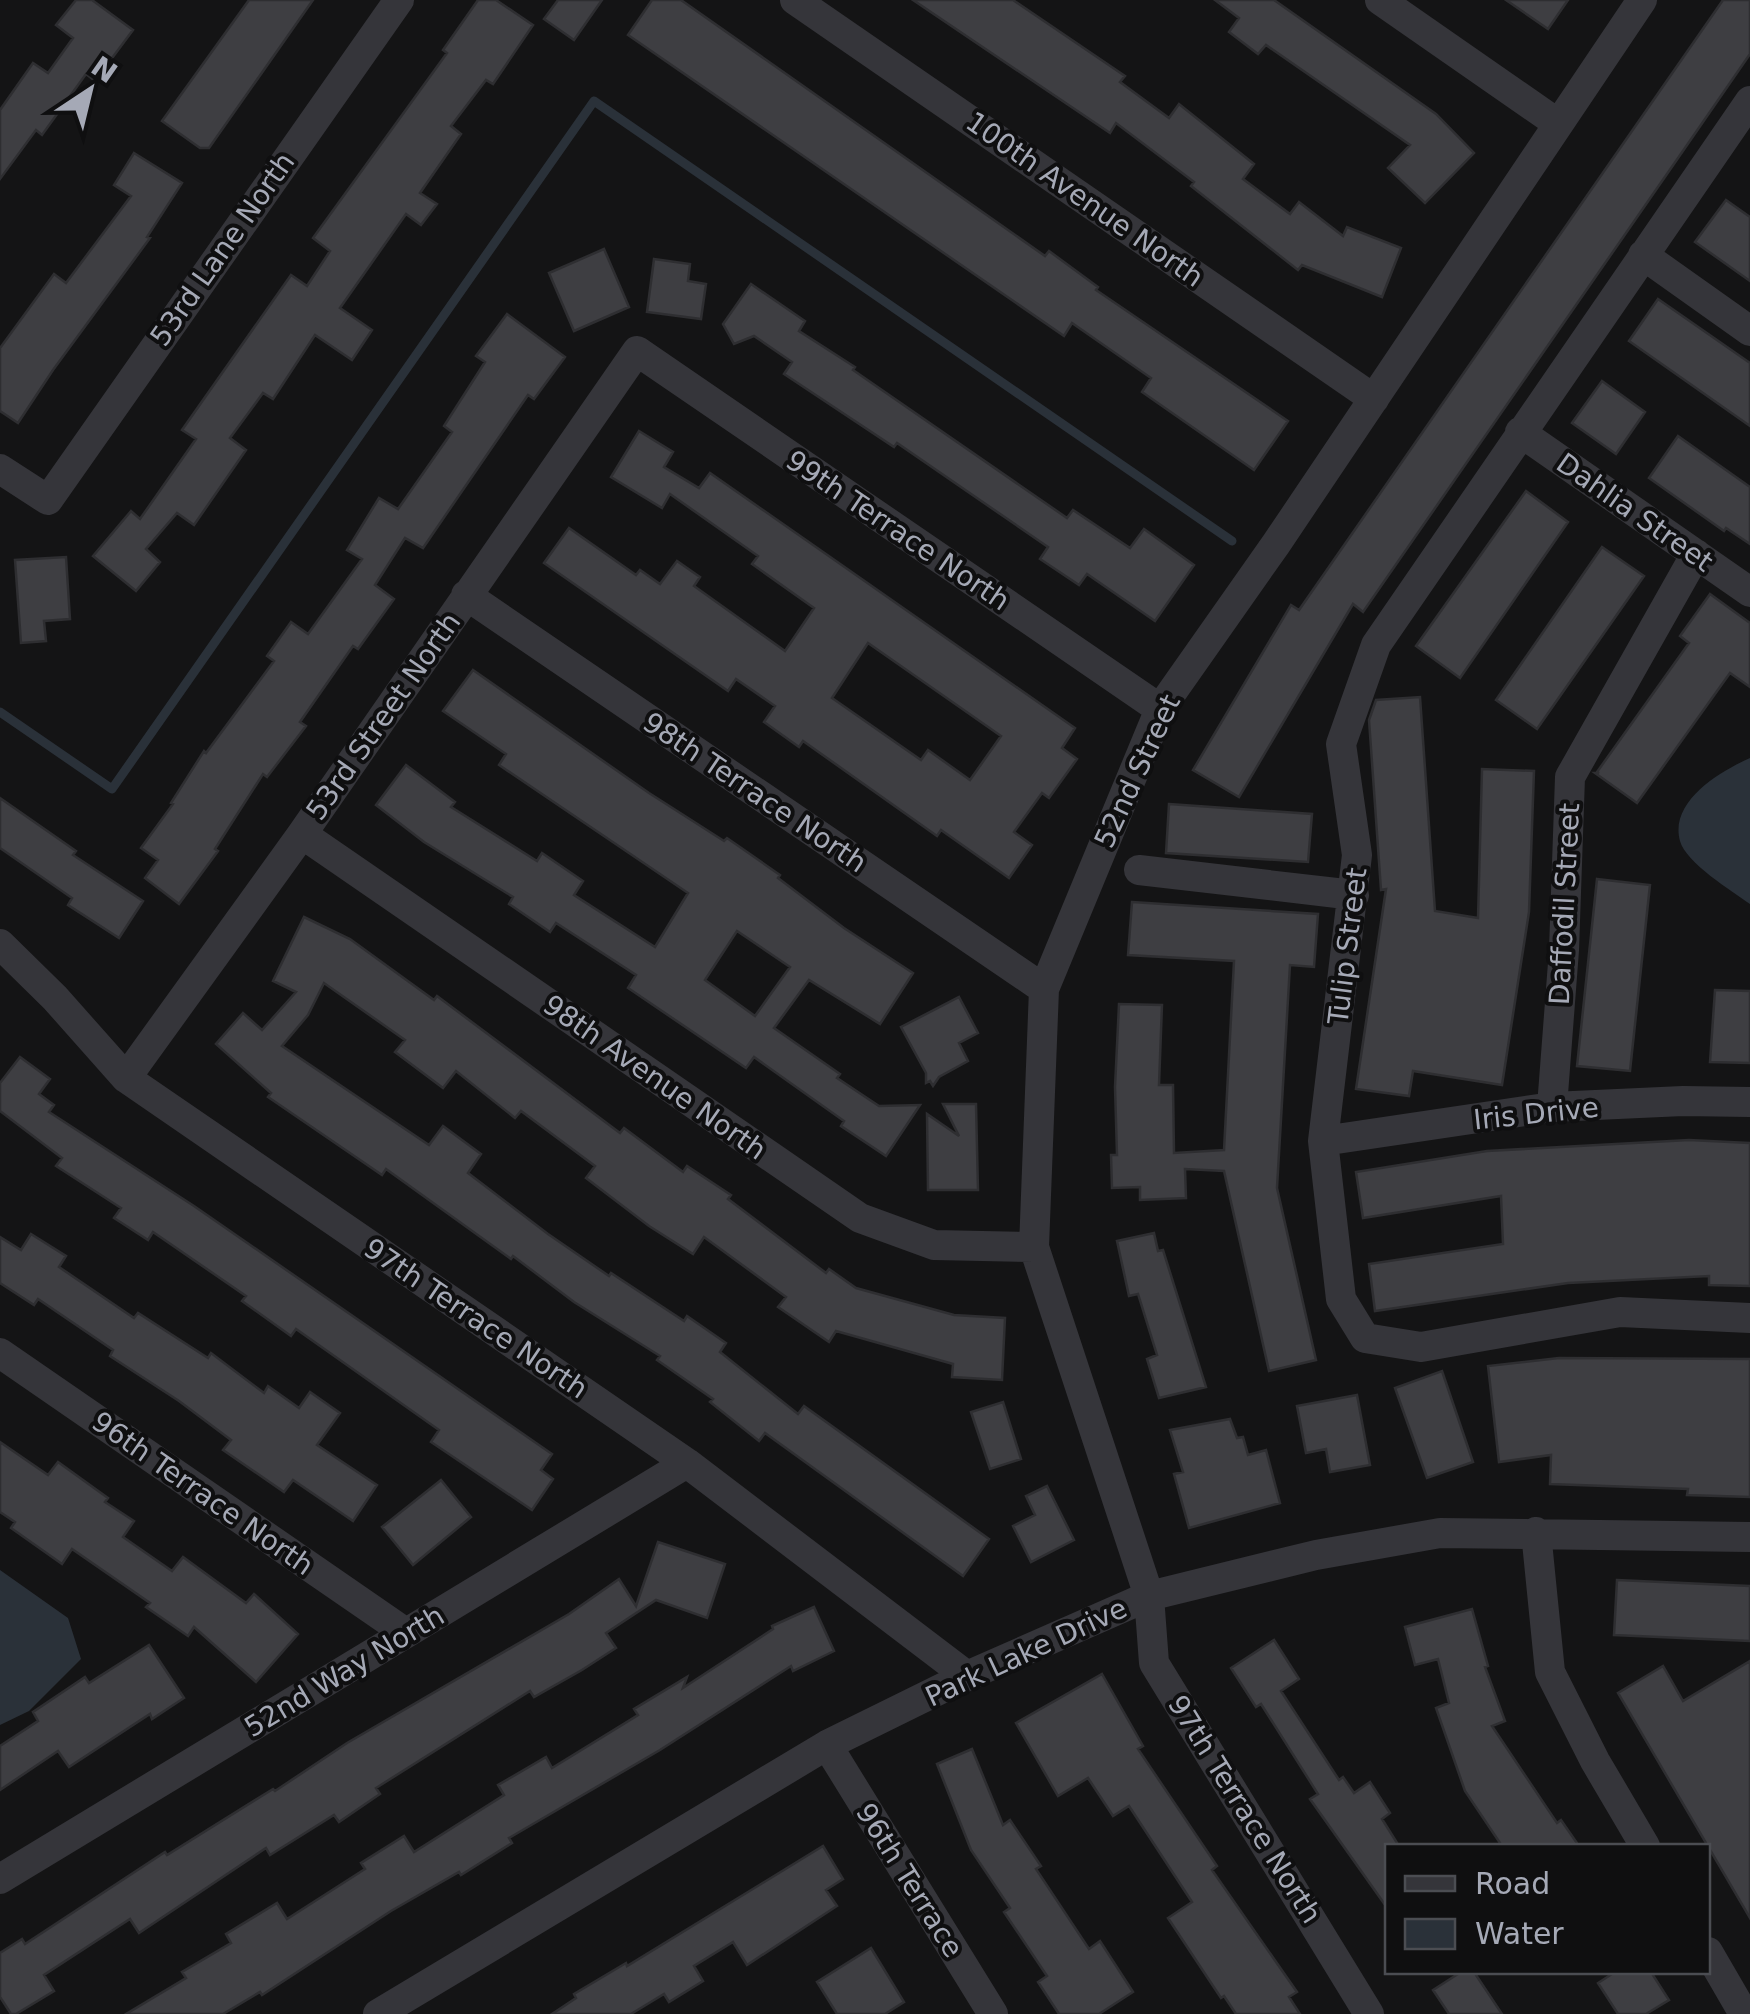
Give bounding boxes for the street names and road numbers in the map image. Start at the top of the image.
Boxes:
street label: 100th Avenue North [960,105,1210,294]
street label: 53rd Lane North [143,146,301,352]
street label: 99th Terrace North [780,443,1016,617]
street label: Dahlia Street [1550,446,1719,578]
street label: 53rd Street North [299,606,467,826]
street label: 52nd Street [1088,689,1187,853]
street label: 98th Terrace North [637,705,873,879]
street label: Daffodil Street [1543,802,1586,1006]
street label: Tulip Street [1321,866,1373,1027]
street label: 98th Avenue North [537,988,773,1167]
street label: Iris Drive [1472,1091,1600,1136]
street label: 97th Terrace North [358,1231,594,1405]
street label: 96th Terrace North [86,1405,320,1582]
street label: Park Lake Drive [920,1591,1132,1714]
street label: 52nd Way North [239,1599,450,1744]
street label: 97th Terrace North [1161,1689,1328,1929]
street label: 96th Terrace [849,1797,970,1963]

